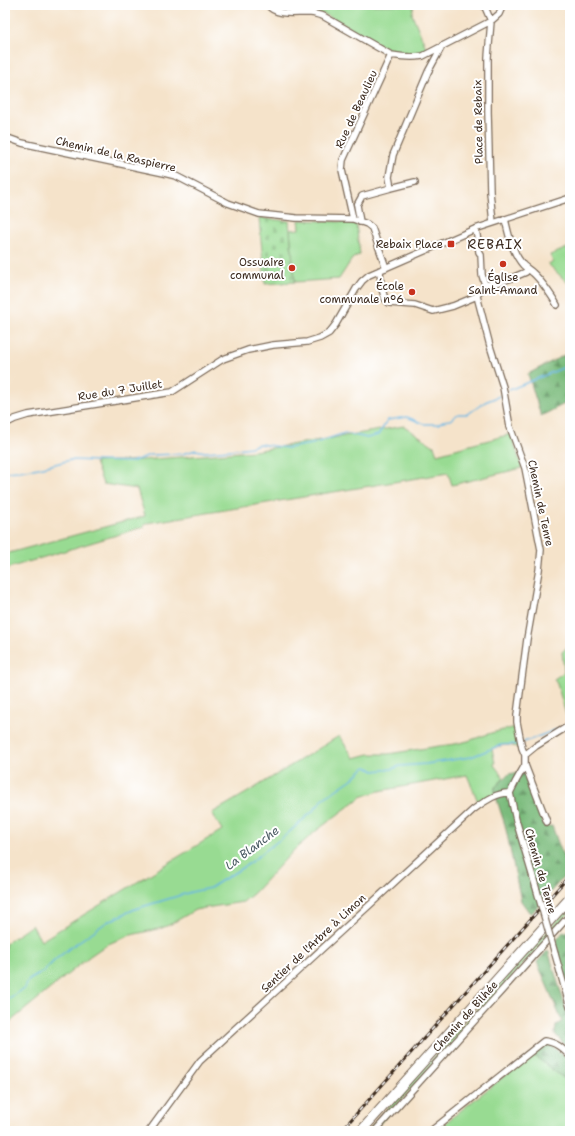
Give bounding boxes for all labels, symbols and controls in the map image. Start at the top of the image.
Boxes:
street label: Rue de Beaulieu [332,68,381,151]
street label: Place de Rebaix [470,80,487,164]
street label: Chemin de la Raspierre [54,133,178,176]
district label: REBAIX [467,236,523,253]
place label: Rebaix Place [376,237,443,252]
marker: Rebaix Place [446,239,456,249]
place label: Ossuaire communal [230,255,285,283]
marker: Église Saint-Amand [498,259,508,269]
marker: Ossuaire communal [287,263,297,273]
place label: Église Saint-Amand [469,269,537,298]
place label: École communale n°6 [320,278,404,307]
marker: École communale n°6 [407,287,417,297]
street label: Rue du 7 Juillet [77,376,163,405]
street label: Chemin de Tenre [524,458,557,548]
water label: La Blanche [222,822,282,874]
street label: Chemin de Tenre [521,827,560,916]
street label: Sentier de l'Arbre à Limon [258,891,369,996]
street label: Chemin de Bilhée [429,977,501,1055]

